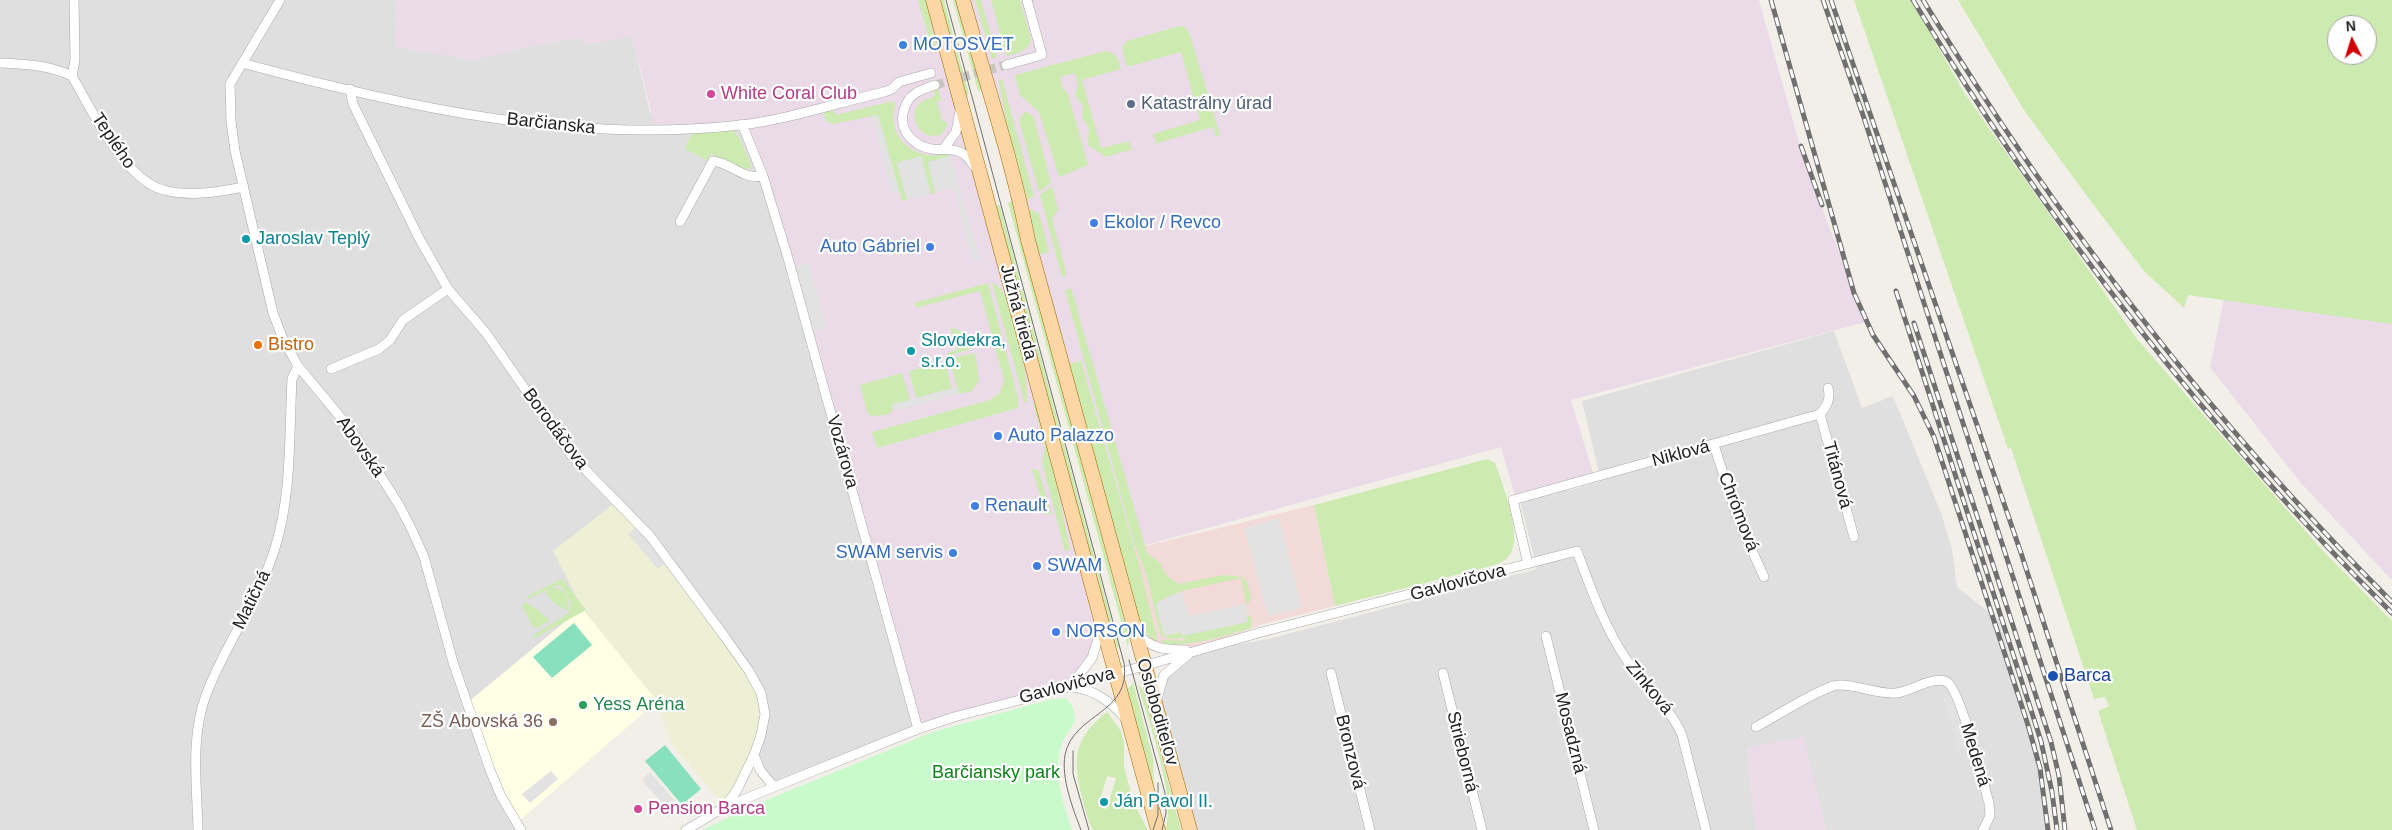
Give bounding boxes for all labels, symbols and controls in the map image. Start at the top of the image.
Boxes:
north arrow [2327,15,2377,65]
text: N [2345,18,2357,34]
place label: MOTOSVET [913,34,1014,56]
marker: MOTOSVET [897,39,909,51]
place label: White Coral Club [721,83,857,105]
marker: White Coral Club [705,88,717,100]
place label: Katastrálny úrad [1141,93,1272,115]
marker: Katastrálny úrad [1125,98,1137,110]
street label: Teplého [86,109,140,173]
street label: Barčianska [506,109,596,139]
place label: Ekolor / Revco [1104,212,1221,234]
marker: Ekolor / Revco [1088,217,1100,229]
place label: Jaroslav Teplý [256,228,370,250]
marker: Jaroslav Teplý [240,233,252,245]
place label: Auto Gábriel [820,236,920,258]
marker: Auto Gábriel [924,241,936,253]
street label: Južná trieda [995,262,1041,362]
place label: Slovdekra, s.r.o. [921,330,1006,372]
place label: Bistro [268,334,314,356]
marker: Bistro [252,339,264,351]
marker: Slovdekra, s.r.o. [905,345,917,357]
street label: Borodáčova [517,384,593,474]
street label: Abovská [331,413,389,481]
street label: Vozárova [821,413,863,491]
place label: Auto Palazzo [1008,425,1114,447]
marker: Auto Palazzo [992,430,1004,442]
street label: Niklová [1650,436,1712,472]
street label: Titánová [1818,439,1856,511]
street label: Chrómová [1713,469,1763,555]
place label: Renault [985,495,1047,517]
marker: Renault [969,500,981,512]
place label: SWAM servis [836,542,943,564]
marker: SWAM servis [947,547,959,559]
place label: SWAM [1047,555,1102,577]
marker: SWAM [1031,560,1043,572]
street label: Gavlovičova [1408,560,1508,606]
street label: Matičná [228,567,276,633]
place label: NORSON [1066,621,1145,643]
marker: NORSON [1050,626,1062,638]
street label: Osloboditeľov [1131,656,1183,768]
street label: Zinková [1621,657,1677,719]
street label: Gavlovičova [1017,663,1117,709]
place label: Barca [2064,665,2111,687]
marker: Barca [2046,669,2060,683]
street label: Mosadzná [1549,690,1591,776]
place label: Yess Aréna [593,694,684,716]
marker: Yess Aréna [577,699,589,711]
street label: Strieborná [1441,709,1483,795]
place label: ZŠ Abovská 36 [421,711,543,733]
street label: Bronzová [1330,712,1370,792]
marker: ZŠ Abovská 36 [547,716,559,728]
street label: Medená [1955,721,1995,789]
park label: Barčiansky park [932,762,1060,784]
place label: Ján Pavol II. [1114,791,1213,813]
marker: Ján Pavol II. [1098,796,1110,808]
place label: Pension Barca [648,798,765,820]
marker: Pension Barca [632,803,644,815]

